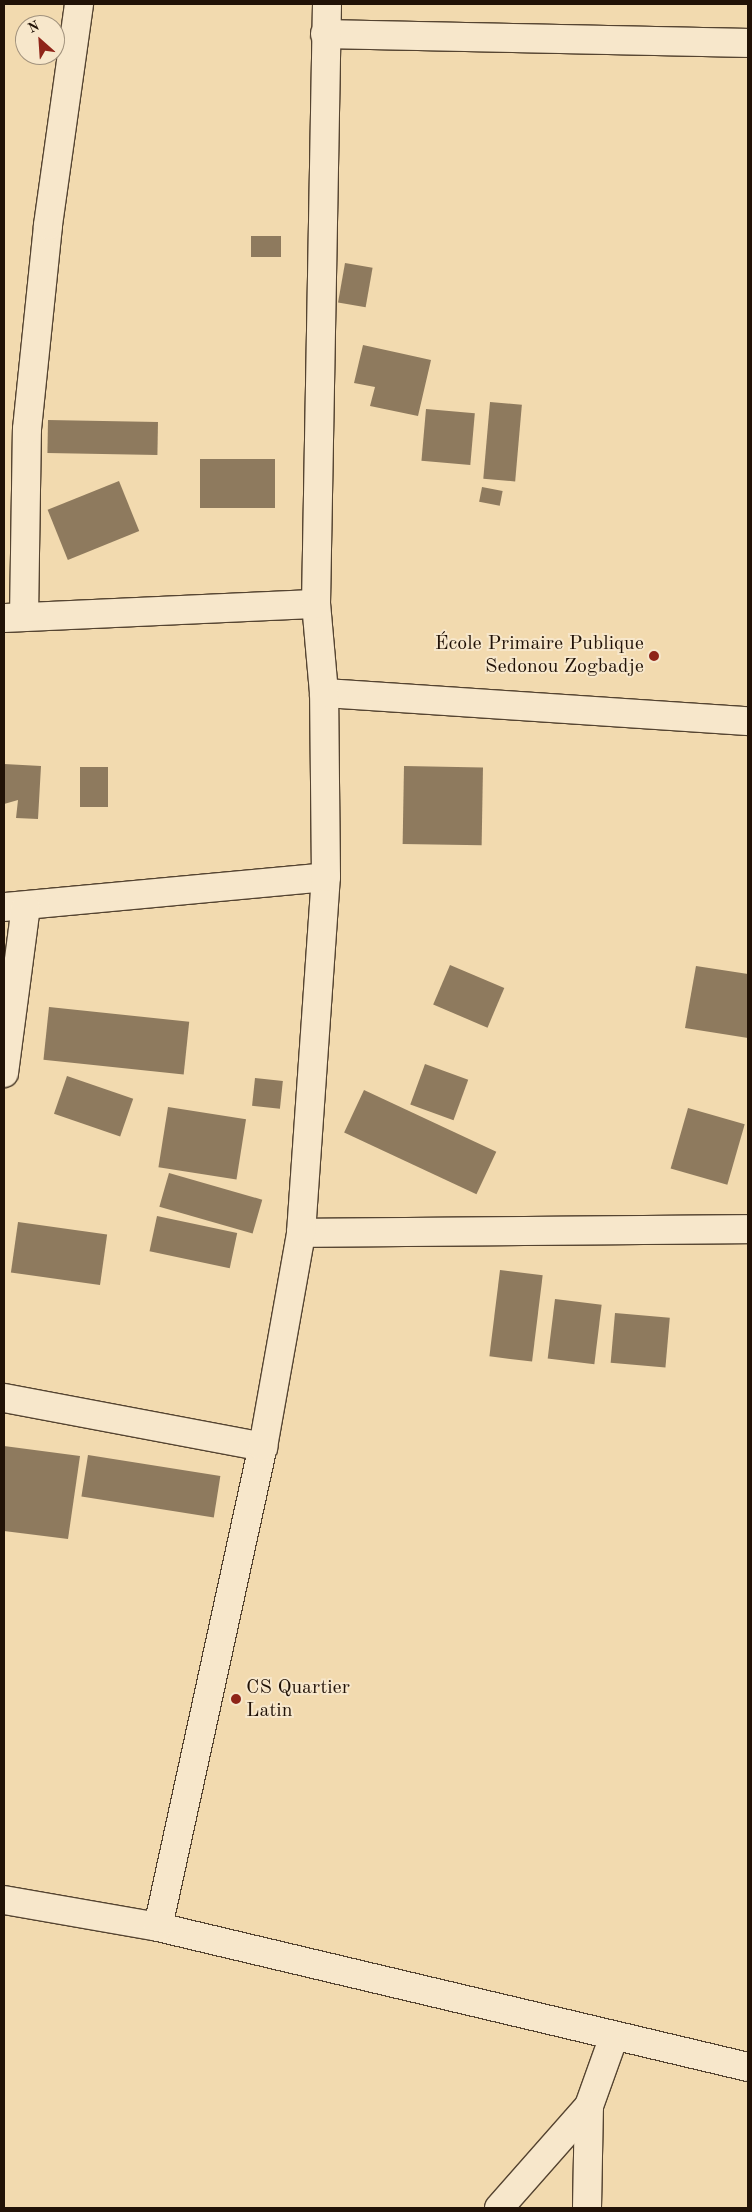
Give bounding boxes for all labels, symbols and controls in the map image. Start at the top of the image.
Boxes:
north arrow [15,15,65,65]
text: N [26,19,42,36]
place label: École Primaire Publique Sedonou Zogbadje [435,632,644,679]
marker: École Primaire Publique Sedonou Zogbadje [648,650,660,662]
place label: CS Quartier Latin [246,1676,350,1723]
marker: CS Quartier Latin [230,1693,242,1705]

